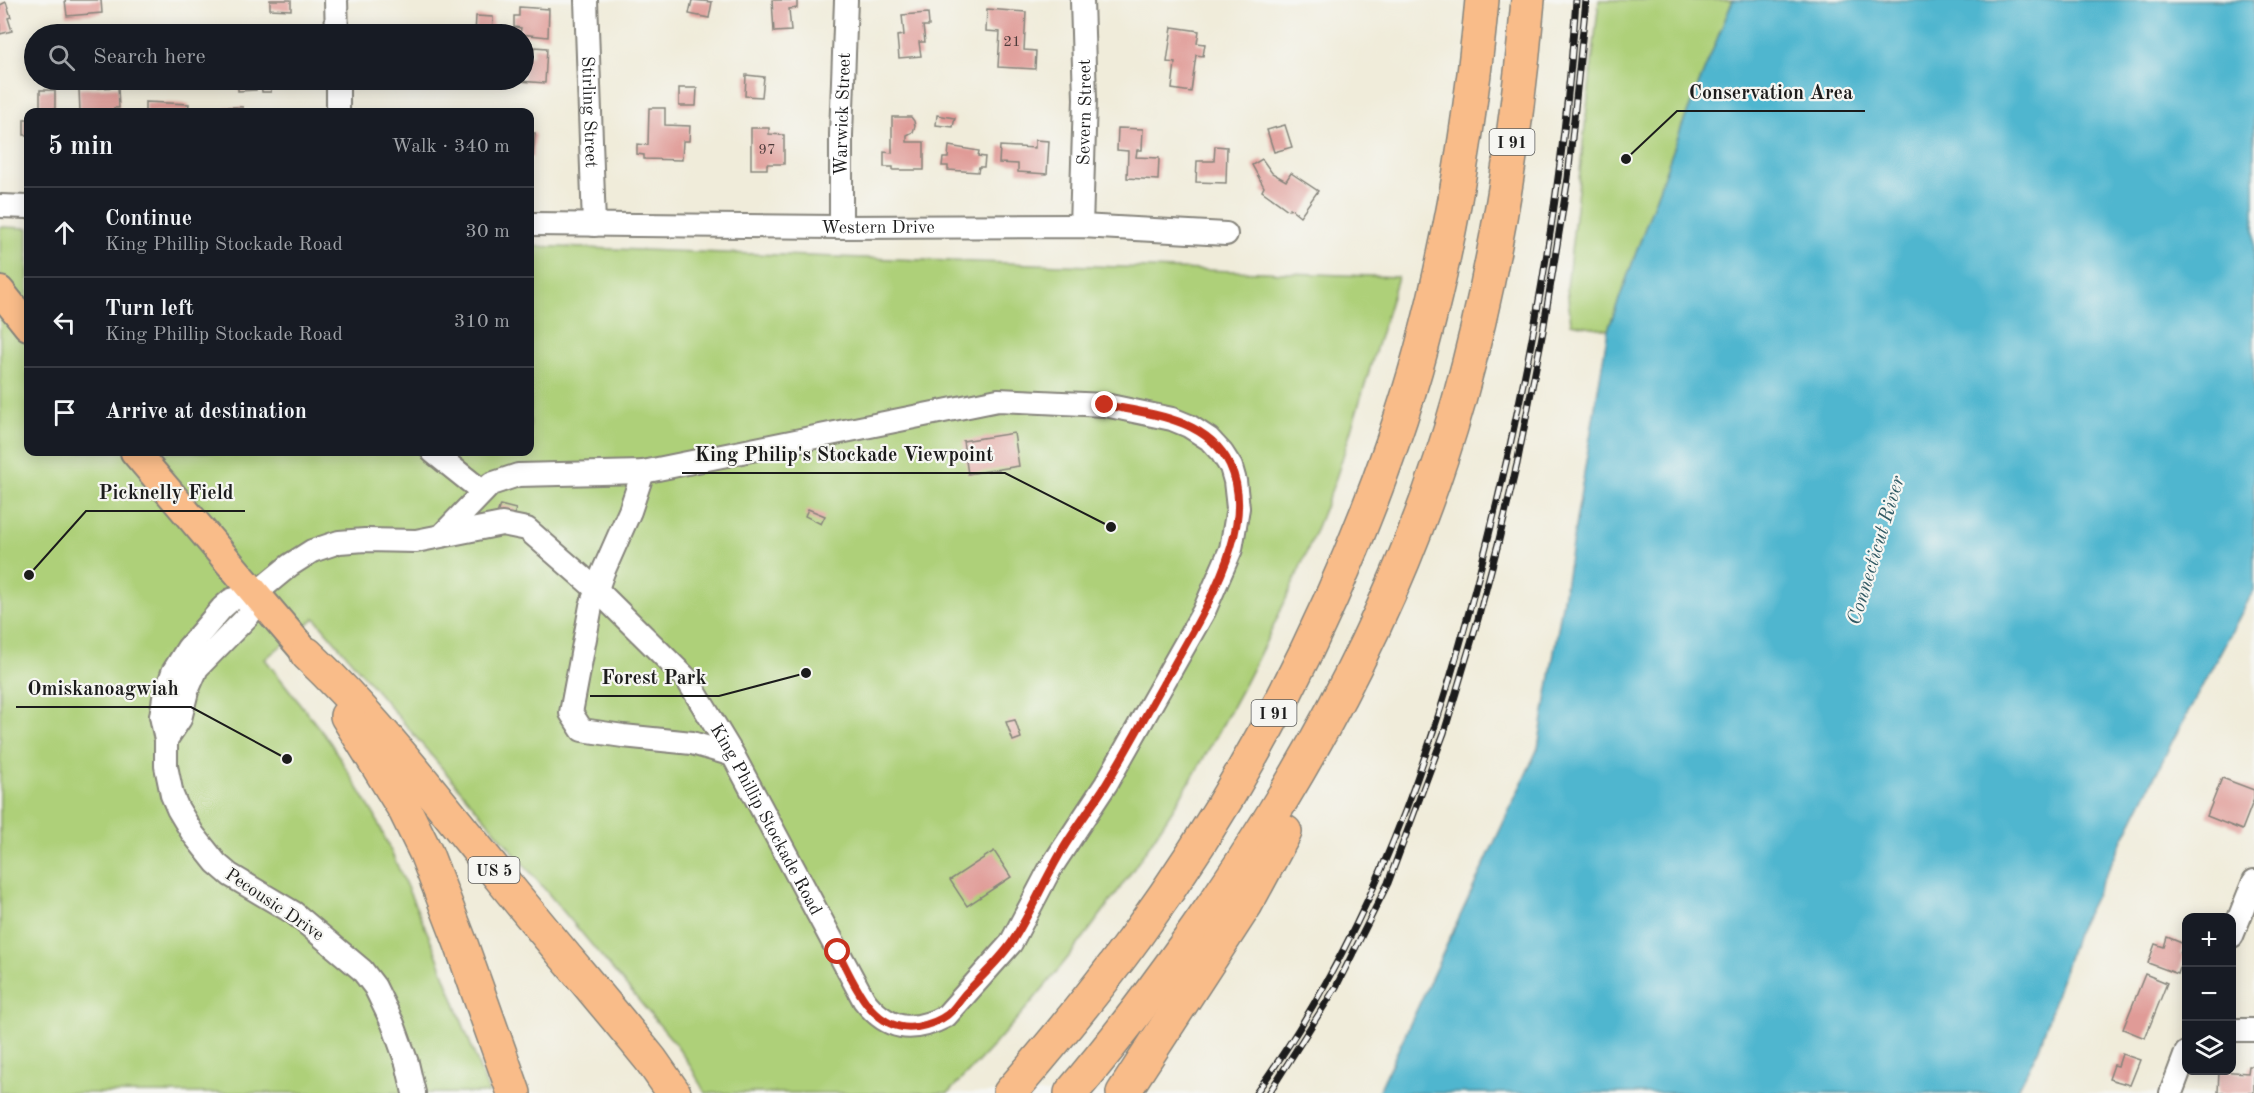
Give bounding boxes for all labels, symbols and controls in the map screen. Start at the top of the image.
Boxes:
search box [24,24,534,90]
house number: 21 [1003,35,1021,50]
icon: search [45,41,78,74]
text: Search here [93,46,206,68]
street label: Warwick Street [833,52,854,175]
street label: Stirling Street [578,56,600,168]
street label: Severn Street [1075,59,1095,166]
callout: Conservation Area [1677,73,1865,111]
text: Conservation Area [1689,84,1853,104]
road number: I 91 [1490,129,1534,155]
text: 5 min [48,134,113,160]
text: Walk · 340 m [391,137,510,157]
house number: 97 [758,143,776,158]
text: Continue [105,208,192,230]
icon: ahead [48,216,81,249]
street label: Western Drive [821,219,935,237]
text: 30 m [465,222,510,242]
text: King Phillip Stockade Road [105,235,343,255]
text: Turn left [105,298,194,320]
icon: left [48,306,81,339]
text: 310 m [454,312,510,332]
text: King Phillip Stockade Road [105,325,343,345]
route end [1091,391,1117,417]
icon: arrive [48,396,81,429]
text: Arrive at destination [105,401,307,423]
callout: King Philip's Stockade Viewpoint [682,435,1005,473]
text: King Philip's Stockade Viewpoint [695,446,993,466]
callout: Picknelly Field [86,473,245,511]
water label: Connecticut River [1845,473,1909,627]
text: Picknelly Field [98,484,234,504]
callout: Forest Park [590,658,719,696]
callout: Omiskanoagwiah [16,669,191,707]
text: Forest Park [601,669,707,689]
text: Omiskanoagwiah [27,680,179,700]
road number: I 91 [1252,700,1296,726]
street label: King Phillip Stockade Road [706,721,825,918]
road number: US 5 [468,857,520,883]
street label: Pecousic Drive [222,865,327,944]
map controls [2182,913,2236,1075]
button: + [2182,913,2236,967]
route start [824,938,850,964]
button: − [2182,967,2236,1021]
button: layers [2182,1021,2236,1075]

